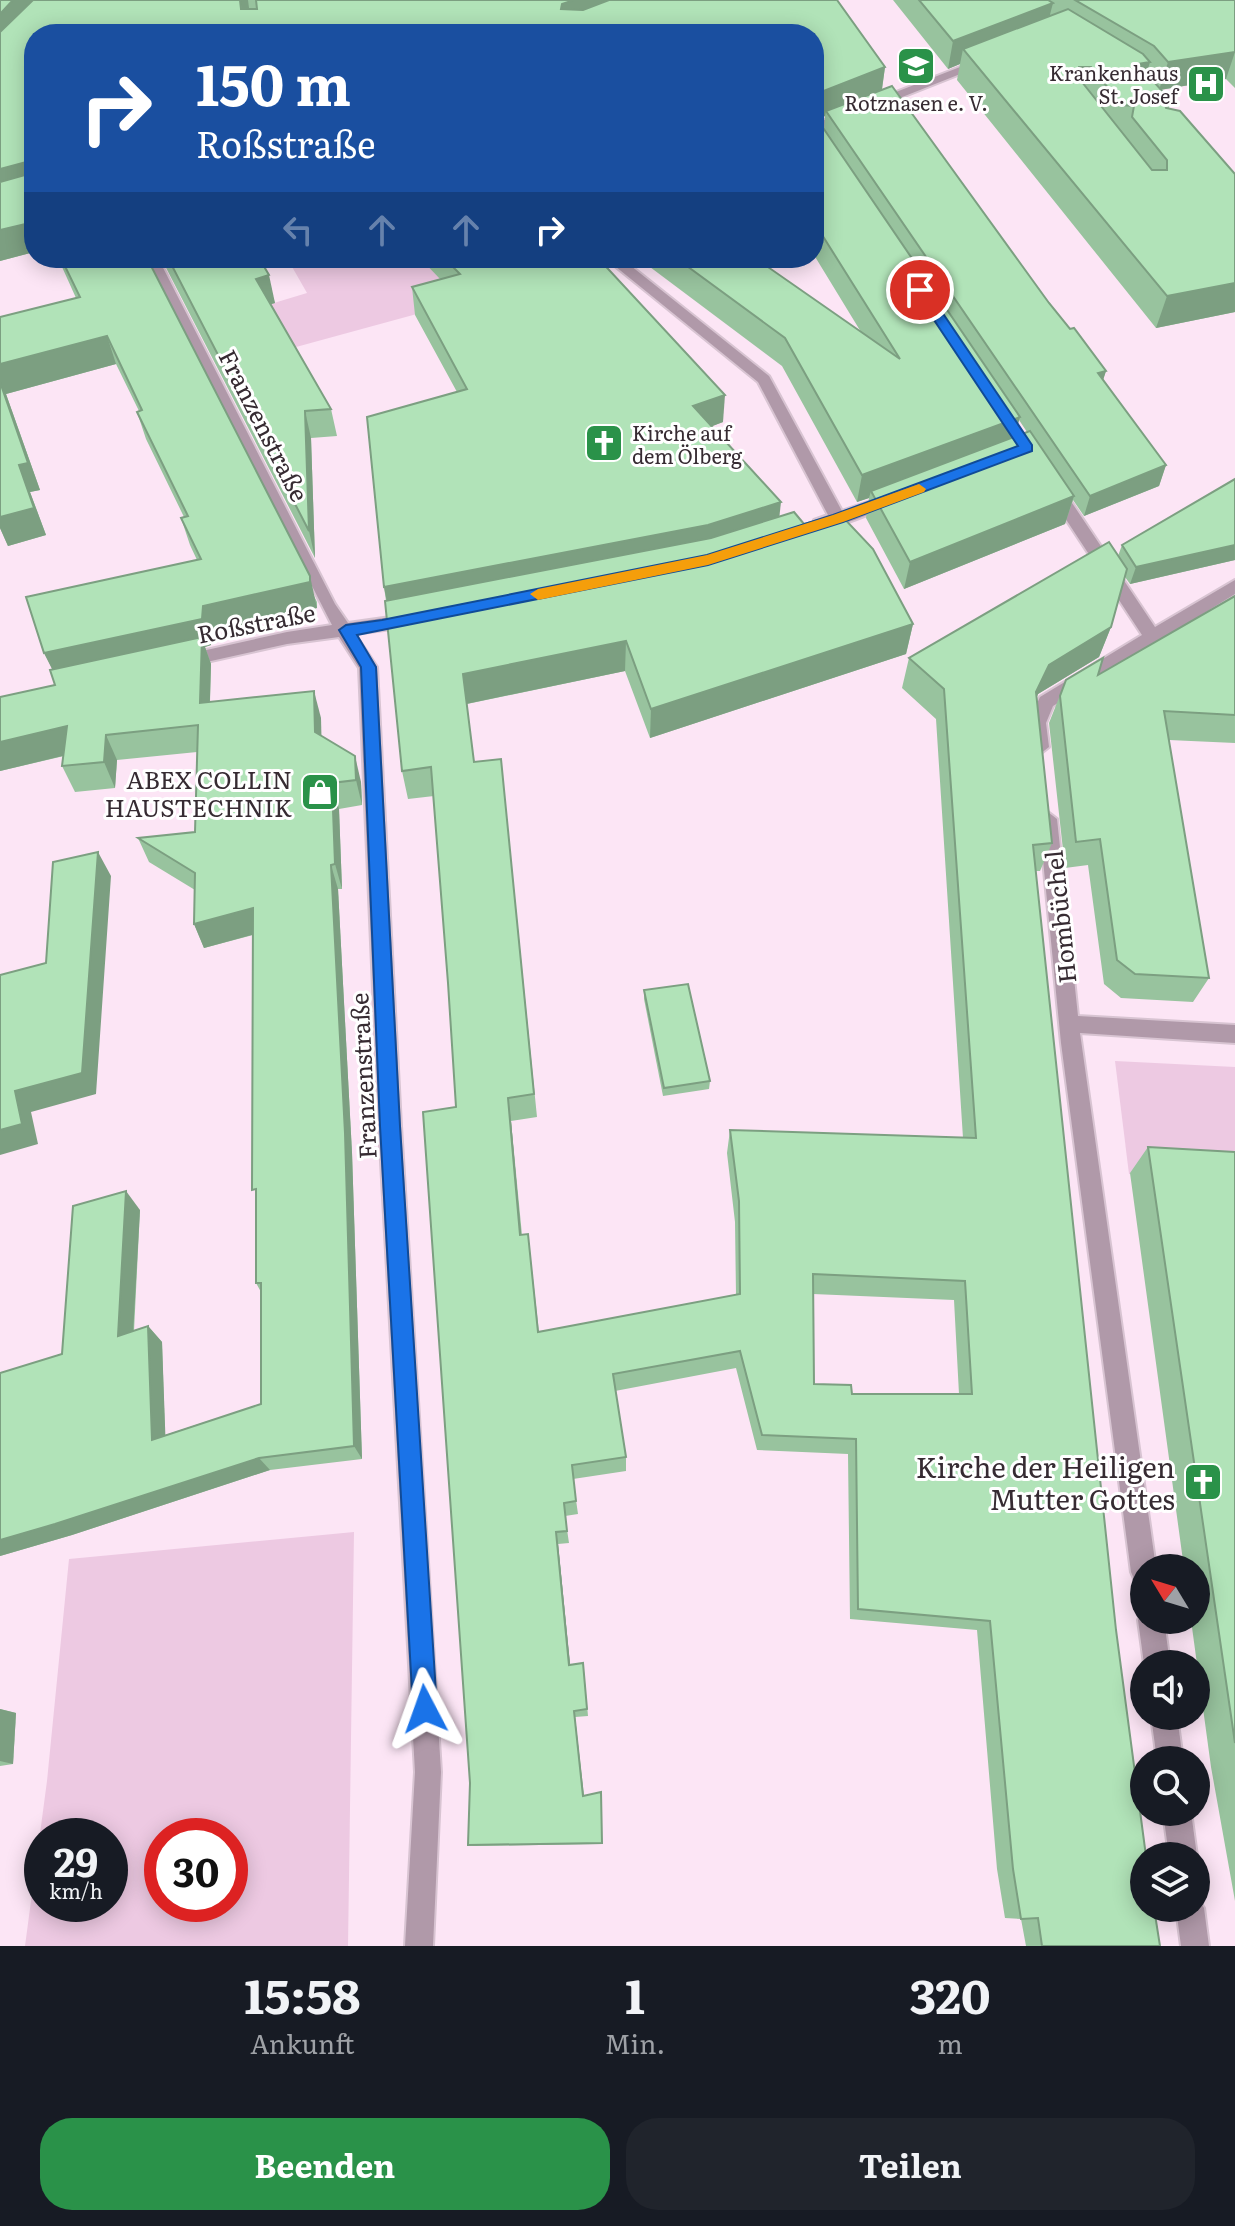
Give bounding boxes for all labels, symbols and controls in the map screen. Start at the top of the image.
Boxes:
text: 150 m [196,40,351,123]
school or university icon: Rotznasen e. V. [895,45,937,87]
icon: right [64,56,168,160]
place label: Krankenhaus St. Josef [1049,57,1180,110]
hospital icon: Krankenhaus St. Josef [1185,63,1227,105]
place label: Rotznasen e. V. [844,87,988,117]
text: Roßstraße [196,116,376,169]
icon: left [276,208,320,252]
icon: ahead [360,208,404,252]
icon: ahead [444,208,488,252]
icon: right [528,208,572,252]
pin [886,256,954,324]
icon: arrive [898,268,942,312]
street label: Franzenstraße [212,343,318,507]
place label: Kirche auf dem Ölberg [632,417,743,470]
church icon: Kirche auf dem Ölberg [583,422,625,464]
street label: Roßstraße [194,593,318,651]
place label: ABEX COLLIN HAUSTECHNIK [105,761,292,824]
shop icon: ABEX COLLIN HAUSTECHNIK [299,771,341,813]
street label: Hombüchel [1035,849,1083,985]
street label: Franzenstraße [340,992,384,1160]
place label: Kirche der Heiligen Mutter Gottes [916,1445,1175,1519]
church icon: Kirche der Heiligen Mutter Gottes [1182,1461,1224,1503]
north arrow [1130,1554,1210,1634]
map controls [1130,1554,1210,1922]
button: sound [1130,1650,1210,1730]
position arrow [383,1667,467,1751]
button: search [1130,1746,1210,1826]
speed limit sign: 30 [144,1818,248,1922]
text: 29 [54,1830,98,1889]
button: layers [1130,1842,1210,1922]
text: km/h [49,1875,103,1905]
text: 15:58 [244,1958,360,2029]
text: 1 [625,1958,645,2029]
text: 320 [909,1958,991,2029]
text: Ankunft [250,2023,355,2062]
text: Min. [605,2023,665,2062]
text: m [937,2023,963,2062]
button: Beenden [40,2118,610,2210]
button: Teilen [626,2118,1195,2210]

